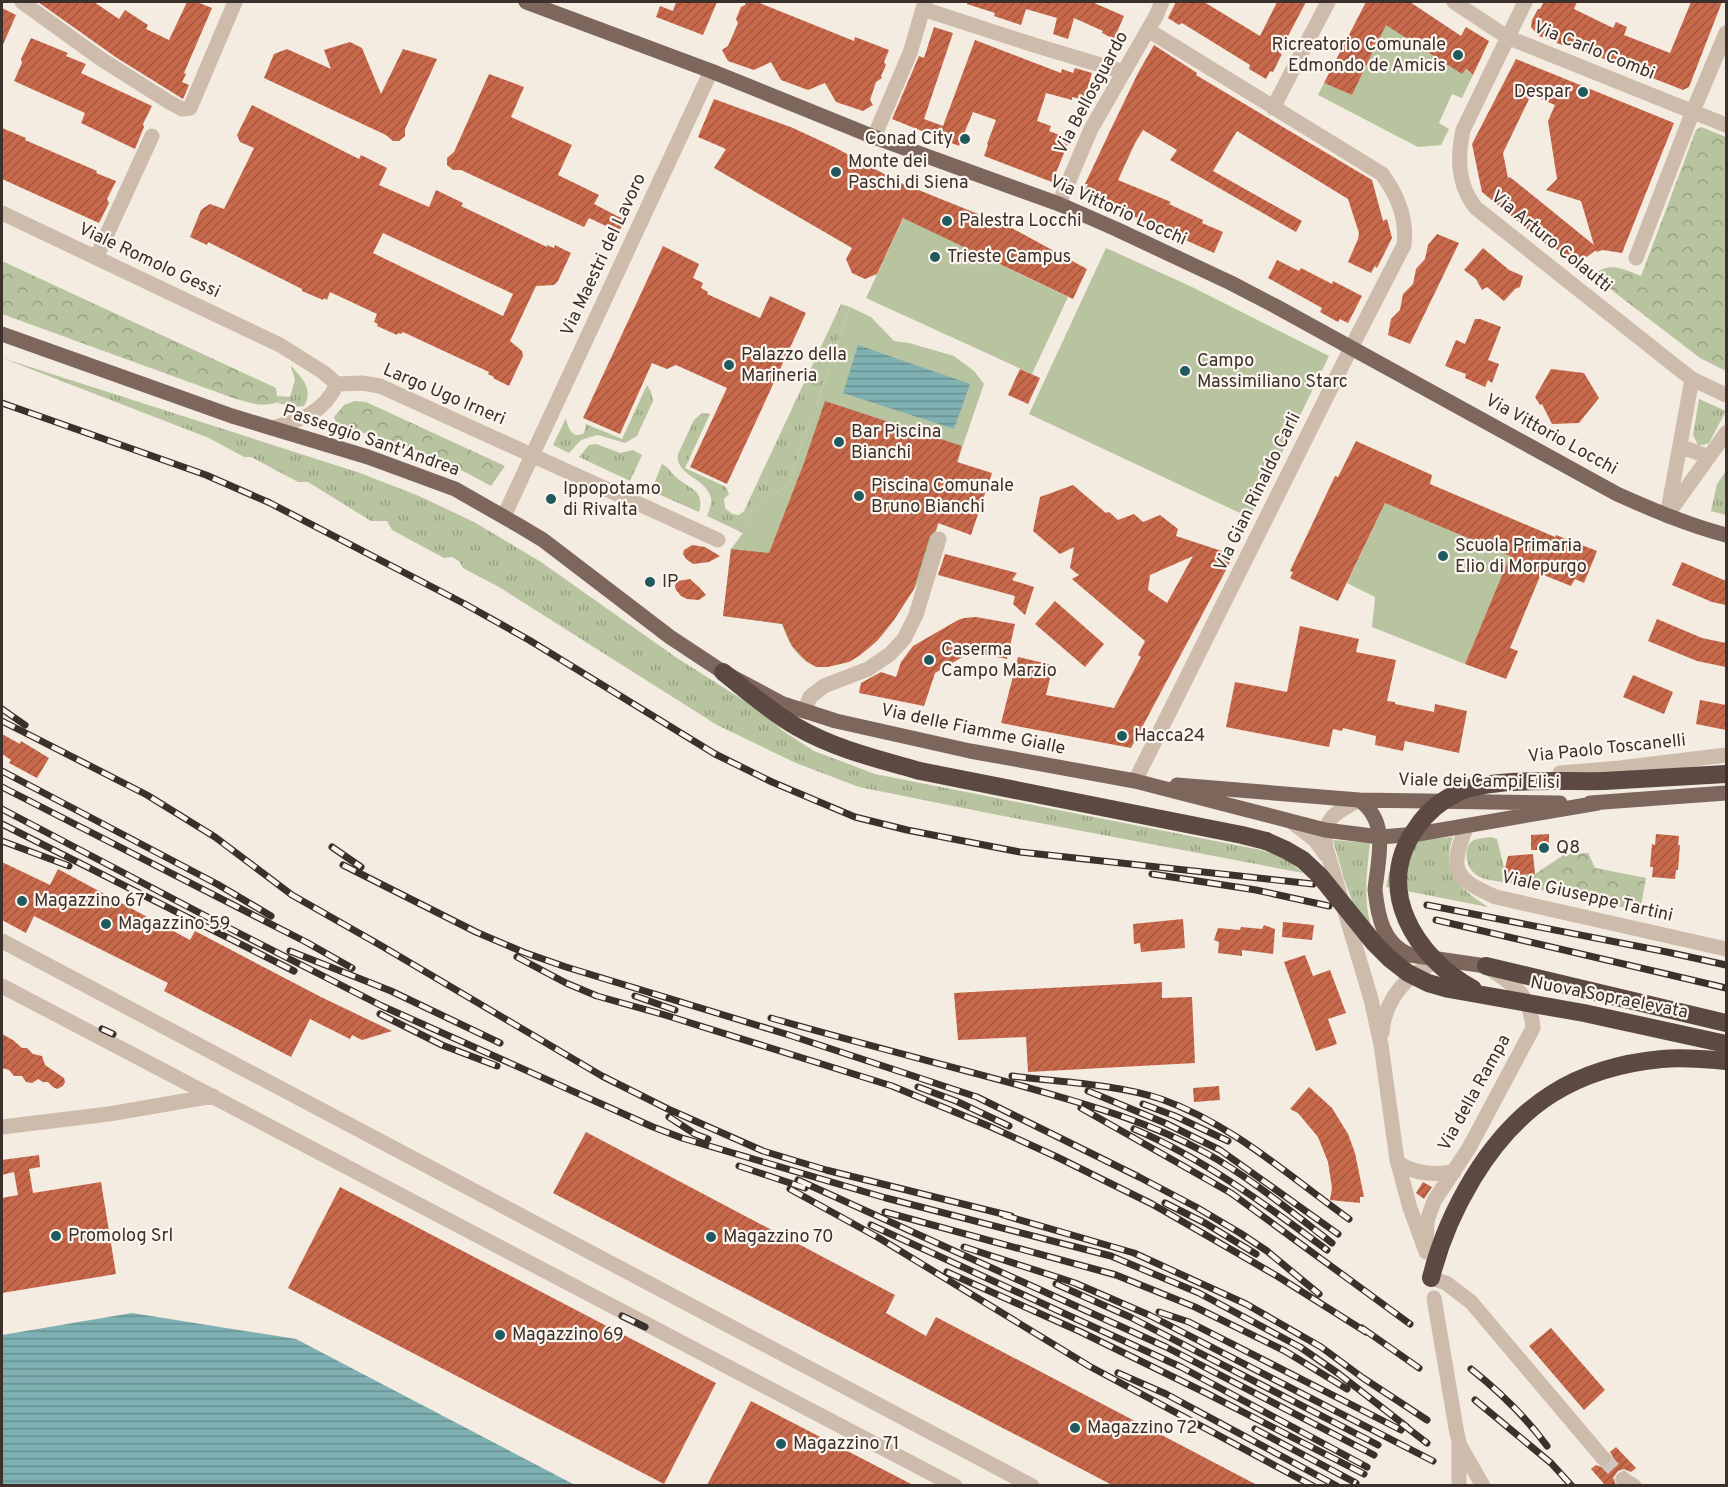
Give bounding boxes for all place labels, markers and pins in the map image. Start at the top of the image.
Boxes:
place label: Ricreatorio Comunale Edmondo de Amicis [1271,34,1446,78]
marker: Ricreatorio Comunale Edmondo de Amicis [1451,48,1465,62]
place label: Despar [1514,81,1571,104]
marker: Despar [1576,85,1590,99]
place label: Conad City [865,128,953,151]
marker: Conad City [958,132,972,146]
place label: Monte dei Paschi di Siena [848,151,968,195]
marker: Monte dei Paschi di Siena [829,165,843,179]
place label: Palestra Locchi [959,210,1082,233]
marker: Palestra Locchi [940,214,954,228]
place label: Trieste Campus [947,246,1071,269]
marker: Trieste Campus [928,250,942,264]
place label: Palazzo della Marineria [741,344,847,388]
place label: Campo Massimiliano Starc [1197,350,1348,394]
marker: Palazzo della Marineria [722,358,736,372]
marker: Campo Massimiliano Starc [1178,364,1192,378]
place label: Bar Piscina Bianchi [851,421,941,465]
marker: Bar Piscina Bianchi [832,435,846,449]
place label: Piscina Comunale Bruno Bianchi [871,475,1014,519]
place label: Ippopotamo di Rivalta [563,478,661,522]
marker: Piscina Comunale Bruno Bianchi [852,489,866,503]
marker: Ippopotamo di Rivalta [544,492,558,506]
place label: Scuola Primaria Elio di Morpurgo [1455,535,1587,579]
marker: Scuola Primaria Elio di Morpurgo [1436,549,1450,563]
place label: IP [662,571,678,594]
marker: IP [643,575,657,589]
place label: Caserma Campo Marzio [941,639,1057,683]
marker: Caserma Campo Marzio [922,653,936,667]
place label: Hacca24 [1134,725,1205,748]
marker: Hacca24 [1115,729,1129,743]
place label: Q8 [1556,837,1580,860]
marker: Q8 [1537,841,1551,855]
place label: Magazzino 67 [34,890,145,913]
marker: Magazzino 67 [15,894,29,908]
place label: Magazzino 59 [118,913,231,936]
marker: Magazzino 59 [99,917,113,931]
place label: Promolog Srl [68,1225,173,1248]
place label: Magazzino 70 [723,1226,834,1249]
marker: Promolog Srl [49,1229,63,1243]
marker: Magazzino 70 [704,1230,718,1244]
place label: Magazzino 69 [512,1324,624,1347]
marker: Magazzino 69 [493,1328,507,1342]
place label: Magazzino 72 [1087,1417,1197,1440]
marker: Magazzino 72 [1068,1421,1082,1435]
place label: Magazzino 71 [793,1433,900,1456]
marker: Magazzino 71 [774,1437,788,1451]

